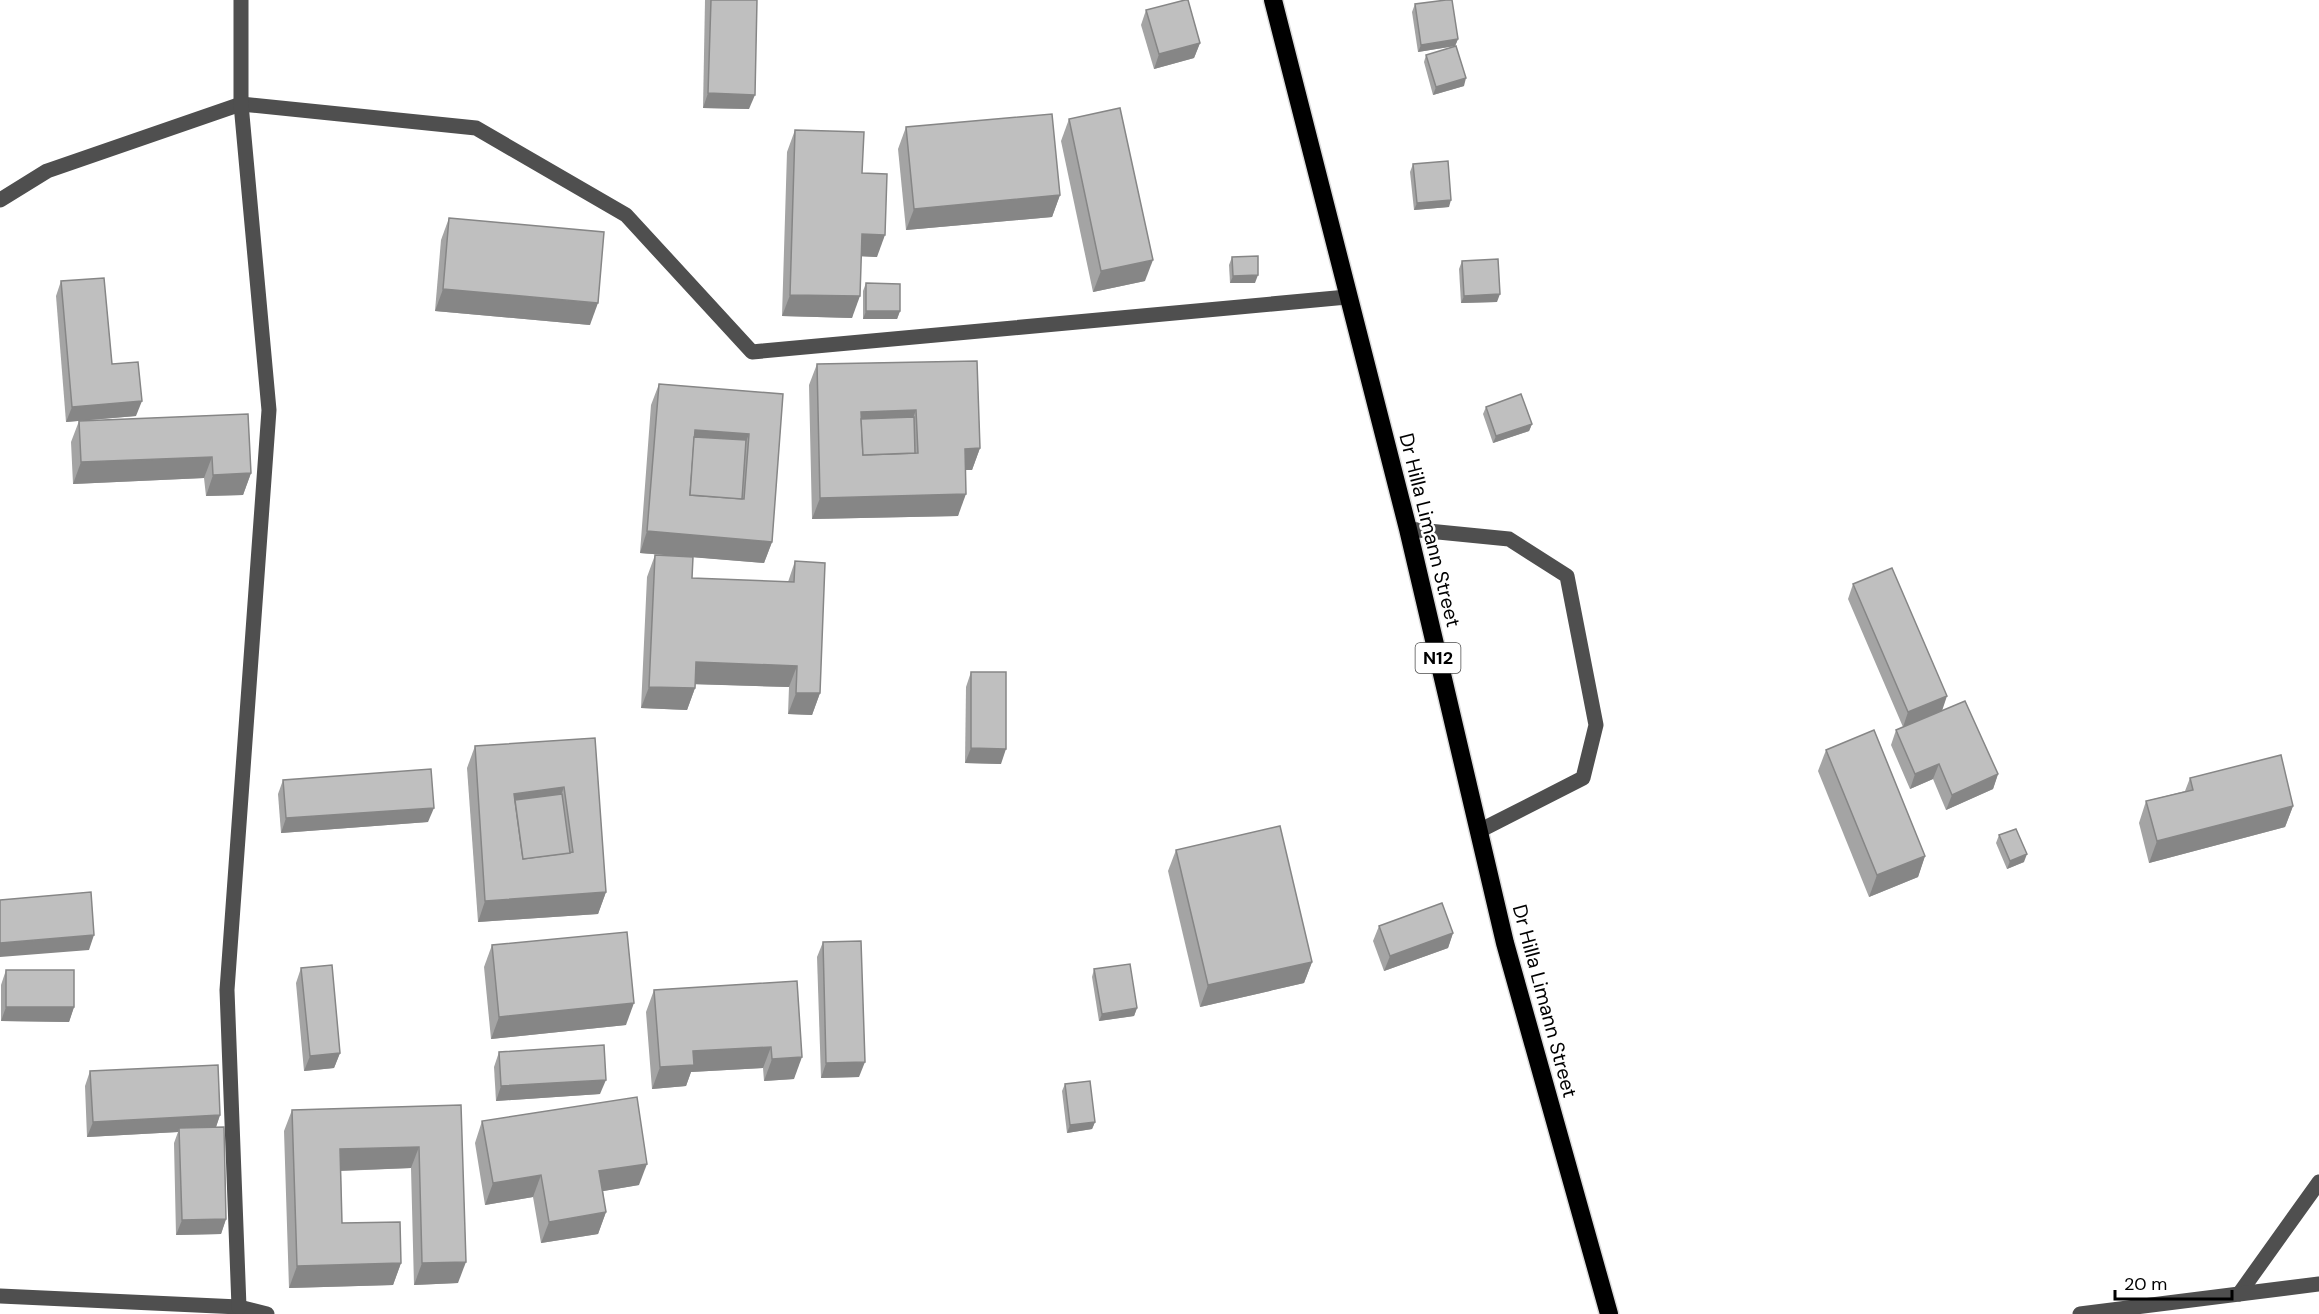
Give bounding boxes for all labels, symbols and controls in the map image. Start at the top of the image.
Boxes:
street label: Dr Hilla Limann Street [1393,430,1467,630]
road number: N12 [1416,643,1460,673]
street label: Dr Hilla Limann Street [1507,902,1583,1101]
scale bar [2115,1263,2232,1301]
text: 20 m [2124,1272,2167,1296]

